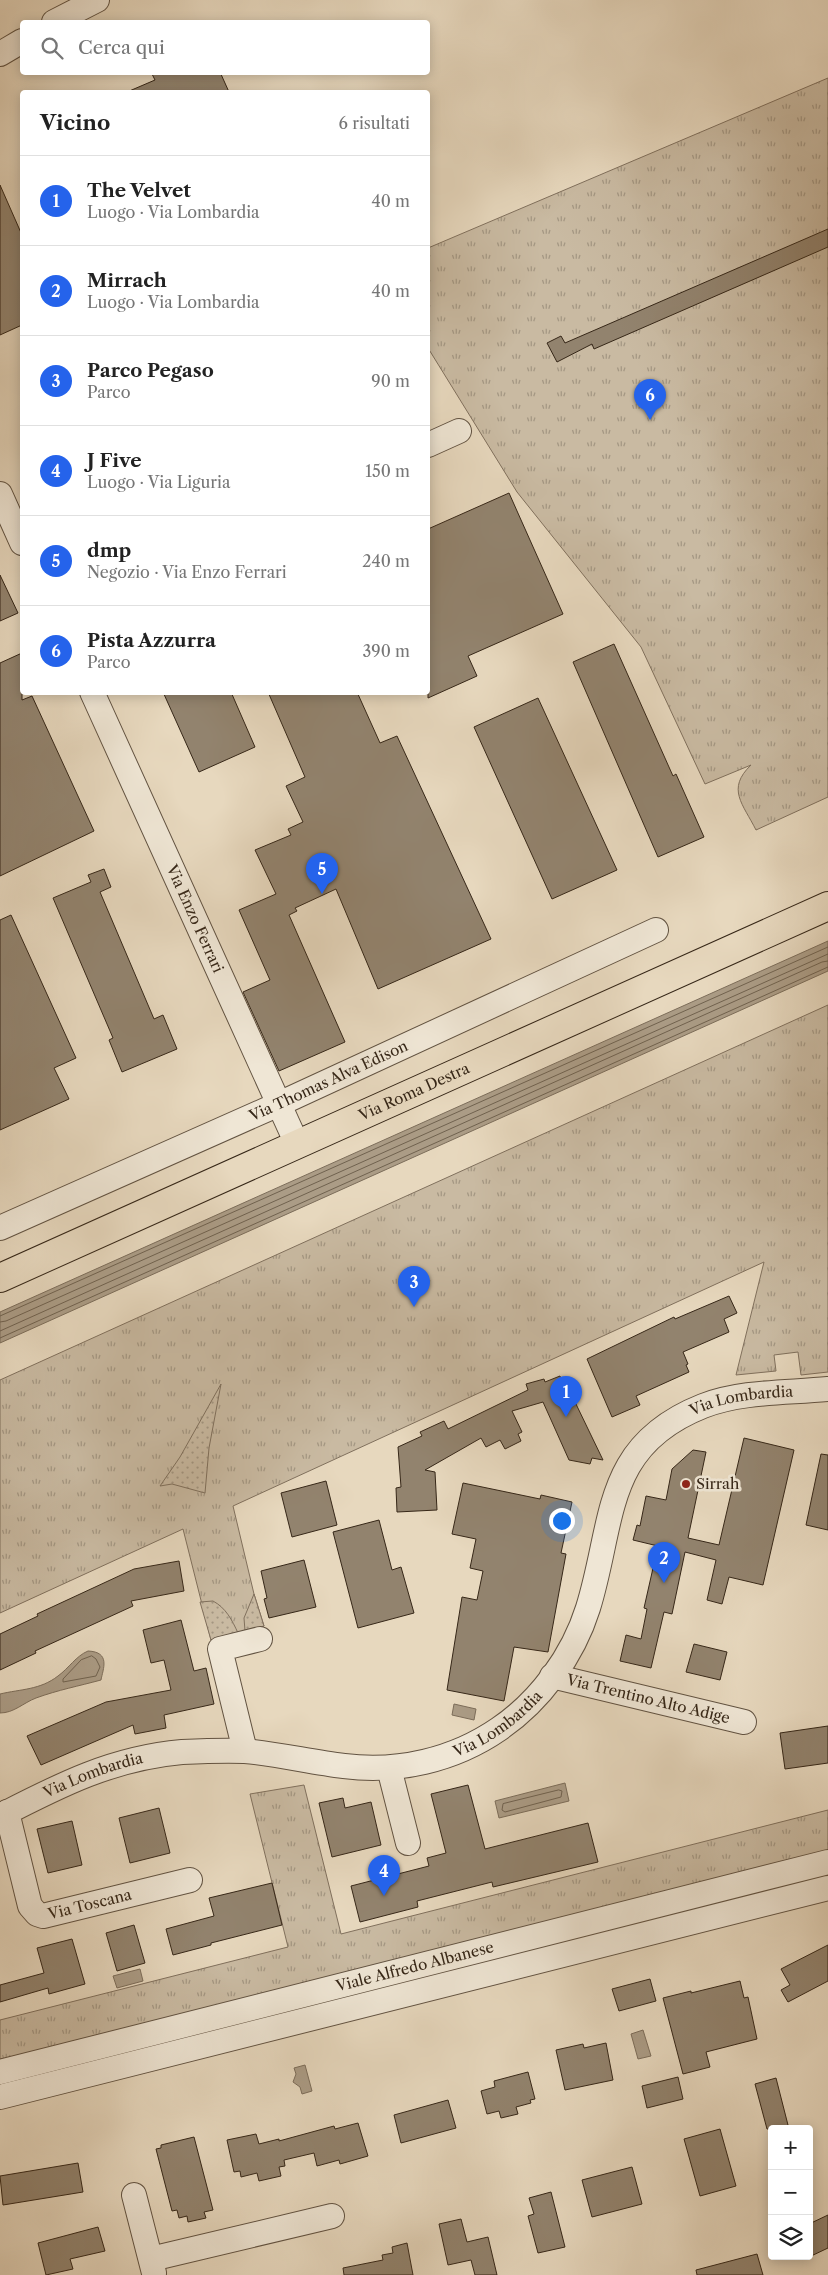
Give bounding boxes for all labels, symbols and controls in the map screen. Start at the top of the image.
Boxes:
search box [20,20,430,75]
icon: search [38,34,66,62]
text: Cerca qui [78,36,165,59]
text: Vicino [40,110,110,135]
text: 6 risultati [339,113,410,133]
text: The Velvet [87,179,191,202]
text: 1 [52,191,60,211]
text: 40 m [371,191,410,211]
text: Luogo · Via Lombardia [87,202,260,222]
text: Mirrach [87,269,167,292]
text: 2 [51,281,61,301]
text: 40 m [371,281,410,301]
text: Luogo · Via Lombardia [87,292,260,312]
text: Parco Pegaso [87,359,214,382]
text: 3 [51,371,61,391]
text: 90 m [371,371,410,391]
pin: 6 [634,379,666,420]
text: Parco [87,382,131,402]
text: J Five [87,449,141,472]
text: 4 [51,461,61,481]
text: 150 m [365,461,410,481]
text: Luogo · Via Liguria [87,472,230,492]
text: dmp [87,539,131,562]
text: 5 [52,551,60,571]
text: 240 m [362,551,410,571]
text: Negozio · Via Enzo Ferrari [87,562,287,582]
text: Pista Azzurra [87,629,216,652]
text: 6 [51,641,61,661]
text: 390 m [363,641,410,661]
text: Parco [87,652,131,672]
pin: 5 [306,853,338,894]
street label: Via Enzo Ferrari [162,861,228,976]
street label: Via Thomas Alva Edison [245,1036,411,1125]
street label: Via Roma Destra [355,1058,472,1125]
pin: 3 [398,1266,430,1307]
pin: 1 [550,1376,582,1417]
street label: Via Lombardia [686,1381,794,1420]
place label: Sirrah [696,1474,740,1493]
marker: Sirrah [680,1478,692,1490]
your location [549,1508,575,1534]
pin: 2 [648,1542,680,1583]
street label: Via Trentino Alto Adige [564,1670,732,1727]
street label: Via Lombardia [449,1686,546,1761]
street label: Via Lombardia [39,1748,145,1802]
pin: 4 [368,1855,400,1896]
street label: Via Toscana [45,1885,134,1924]
street label: Viale Alfredo Albanese [333,1937,496,1996]
map controls [768,2125,813,2260]
button: + [768,2125,813,2170]
button: − [768,2170,813,2215]
button: layers [768,2215,813,2260]

